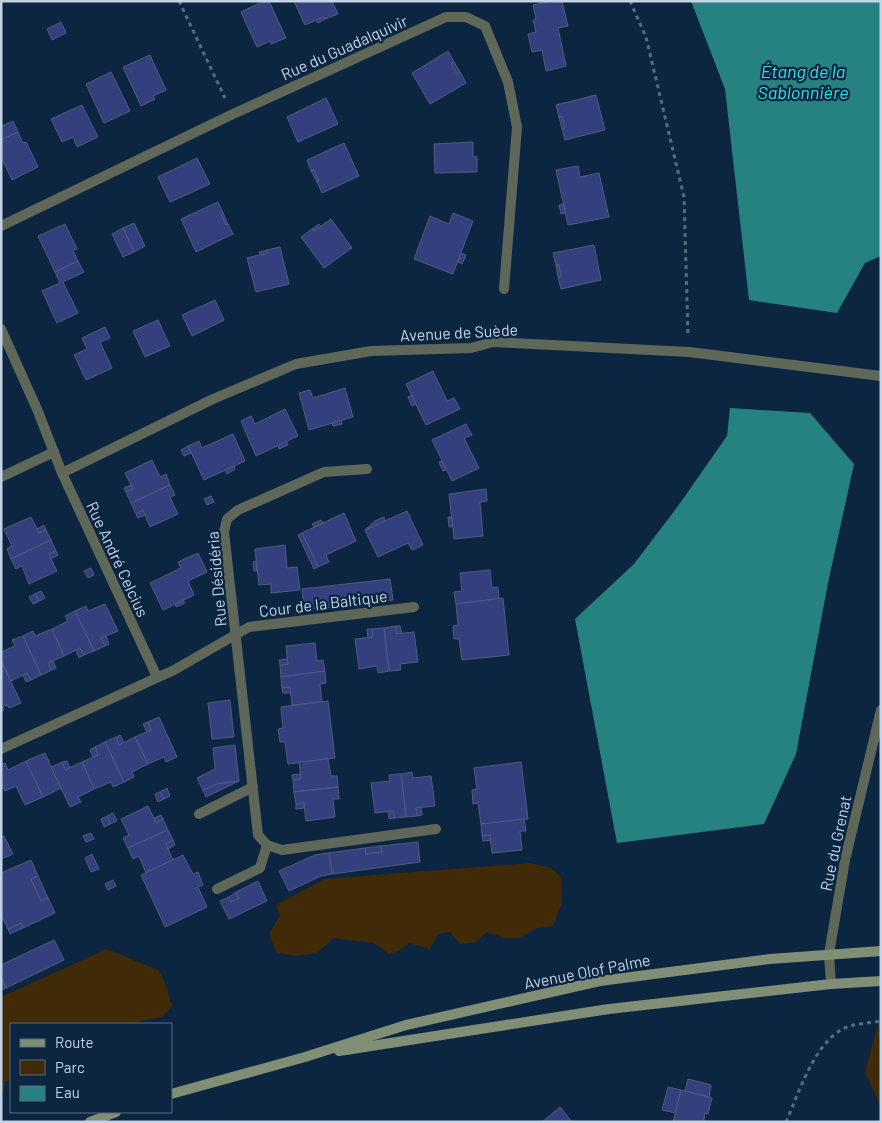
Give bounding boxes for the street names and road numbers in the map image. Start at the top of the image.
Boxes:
street label: Rue du Guadalquivir [278,10,410,83]
street label: Avenue de Suède [399,319,519,345]
street label: Rue André Celcius [83,498,153,620]
street label: Rue Désidéria [202,531,230,627]
street label: Cour de la Baltique [258,586,388,620]
street label: Rue du Grenat [816,793,854,893]
street label: Avenue Olof Palme [522,949,652,993]

